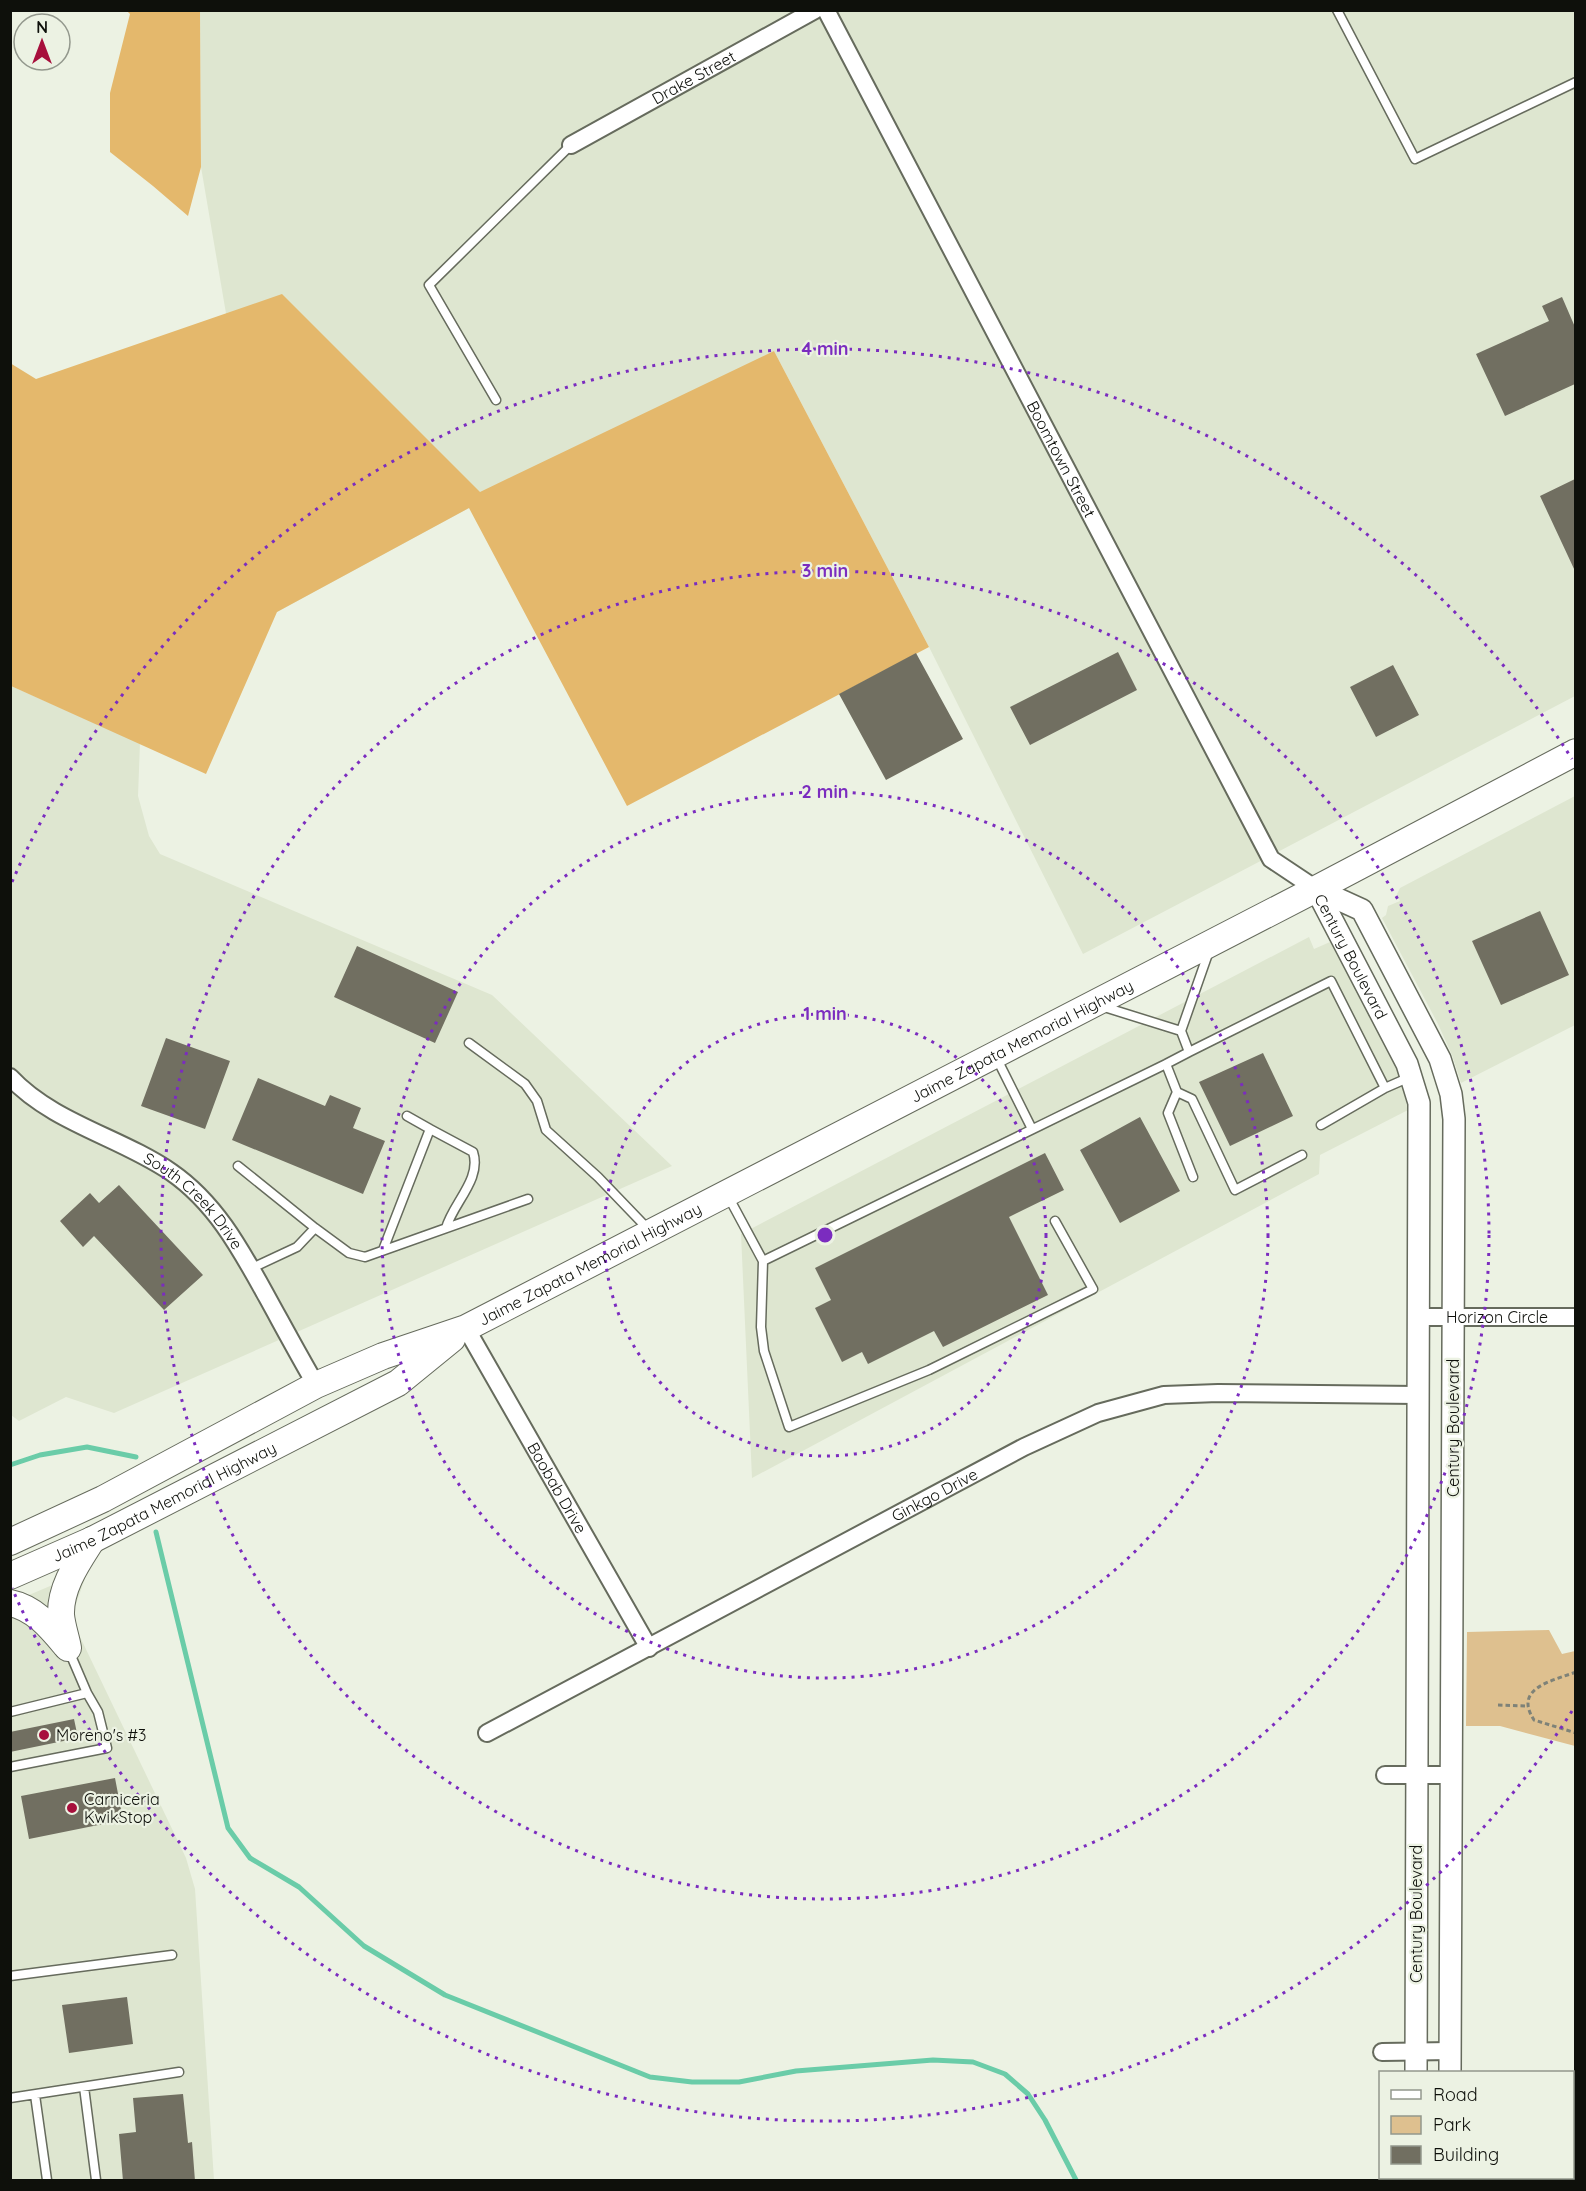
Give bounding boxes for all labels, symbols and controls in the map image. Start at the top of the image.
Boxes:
north arrow [12,12,72,72]
text: N [36,17,48,37]
street label: Drake Street [648,46,739,108]
text: 4 min [801,337,849,360]
street label: Boomtown Street [1023,397,1100,521]
text: 3 min [802,559,848,582]
text: 2 min [802,780,848,803]
street label: Century Boulevard [1310,890,1392,1022]
street label: Jaime Zapata Memorial Highway [907,975,1136,1107]
text: 1 min [803,1002,847,1025]
street label: South Creek Drive [140,1148,247,1253]
street label: Jaime Zapata Memorial Highway [475,1198,705,1330]
centre of rings [815,1225,835,1245]
street label: Horizon Circle [1446,1307,1548,1327]
street label: Century Boulevard [1443,1359,1463,1497]
street label: Jaime Zapata Memorial Highway [49,1437,279,1566]
street label: Baobab Drive [523,1439,591,1537]
street label: Ginkgo Drive [888,1464,981,1526]
place label: Moreno's #3 [56,1725,146,1745]
marker: Moreno's #3 [37,1728,51,1742]
place label: Carniceria KwikStop [84,1789,160,1827]
marker: Carniceria KwikStop [65,1801,79,1815]
street label: Century Boulevard [1406,1845,1426,1983]
legend [1379,2071,1574,2179]
text: Road [1433,2083,1478,2106]
text: Park [1433,2113,1471,2136]
text: Building [1433,2143,1499,2166]

